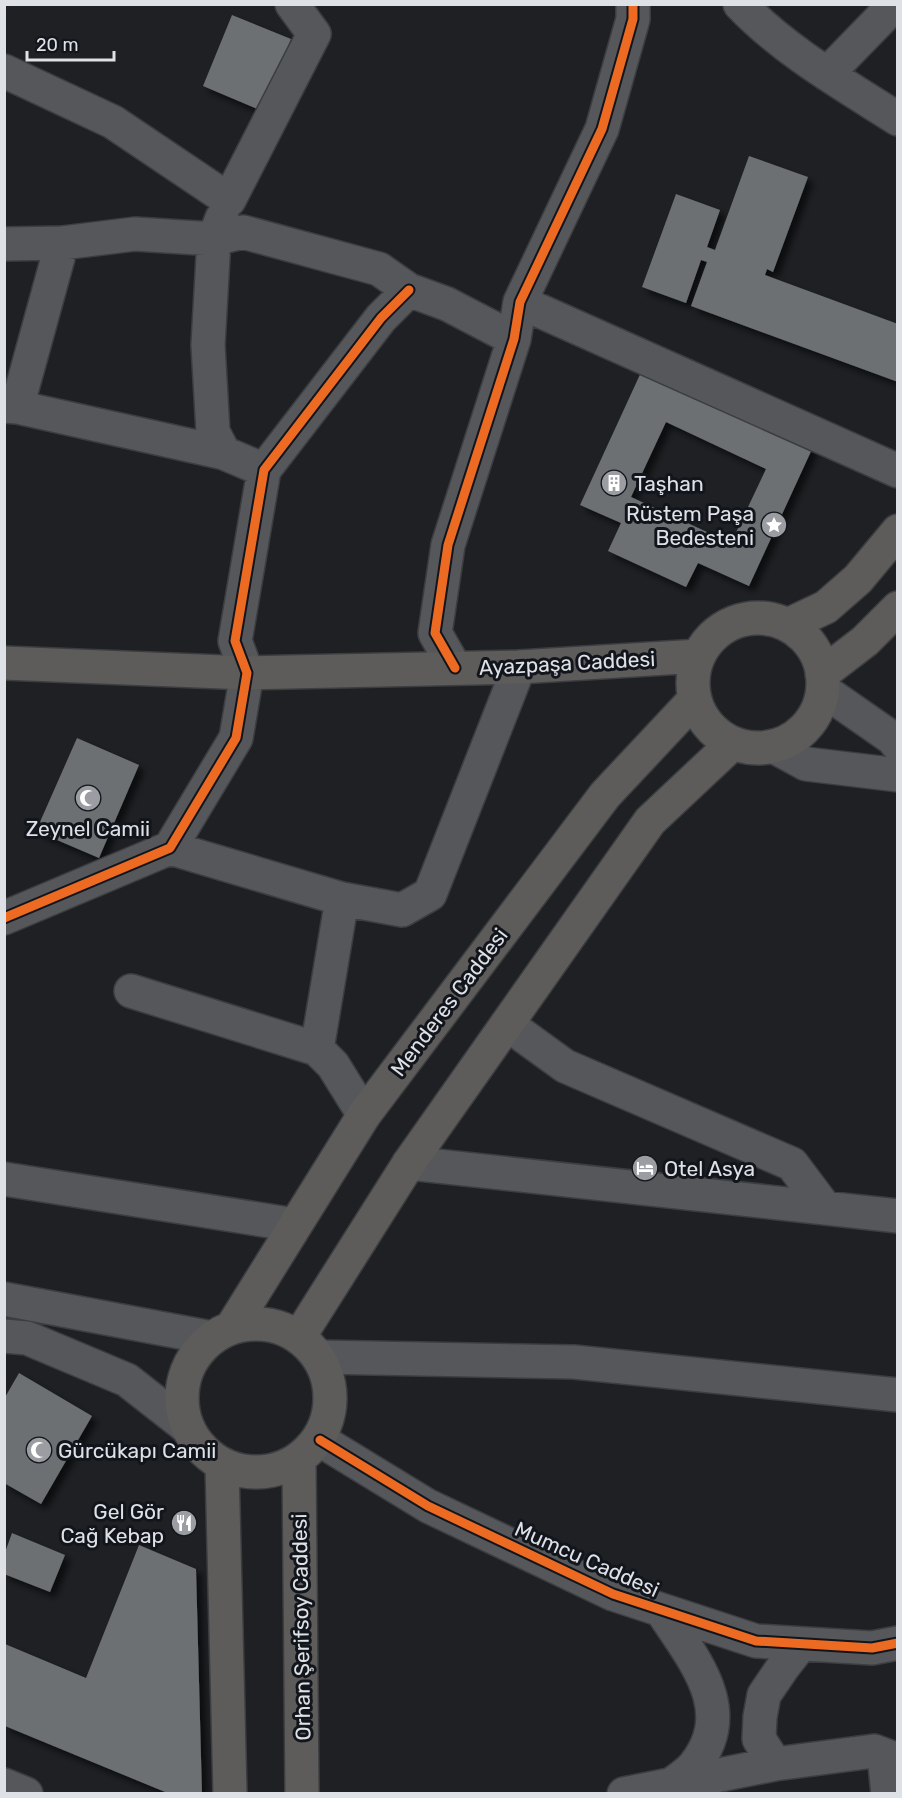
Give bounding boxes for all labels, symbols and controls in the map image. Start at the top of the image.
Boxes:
scale bar [27,24,114,62]
text: 20 m [36,34,78,56]
building icon: Taşhan [599,468,629,498]
place label: Taşhan [634,471,704,496]
place label: Rüstem Paşa Bedesteni [626,501,754,550]
place icon: Rüstem Paşa Bedesteni [759,510,789,540]
street label: Ayazpaşa Caddesi [478,646,656,680]
mosque icon: Zeynel Camii [73,783,103,813]
place label: Zeynel Camii [26,816,150,841]
street label: Menderes Caddesi [385,923,513,1081]
hotel icon: Otel Asya [630,1153,660,1183]
place label: Otel Asya [664,1156,755,1181]
mosque icon: Gürcükapı Camii [24,1435,54,1465]
place label: Gürcükapı Camii [58,1438,216,1463]
place label: Gel Gör Cağ Kebap [60,1499,164,1548]
restaurant icon: Gel Gör Cağ Kebap [169,1508,199,1538]
street label: Orhan Şerifsoy Caddesi [287,1513,315,1741]
street label: Mumcu Caddesi [511,1516,663,1602]

